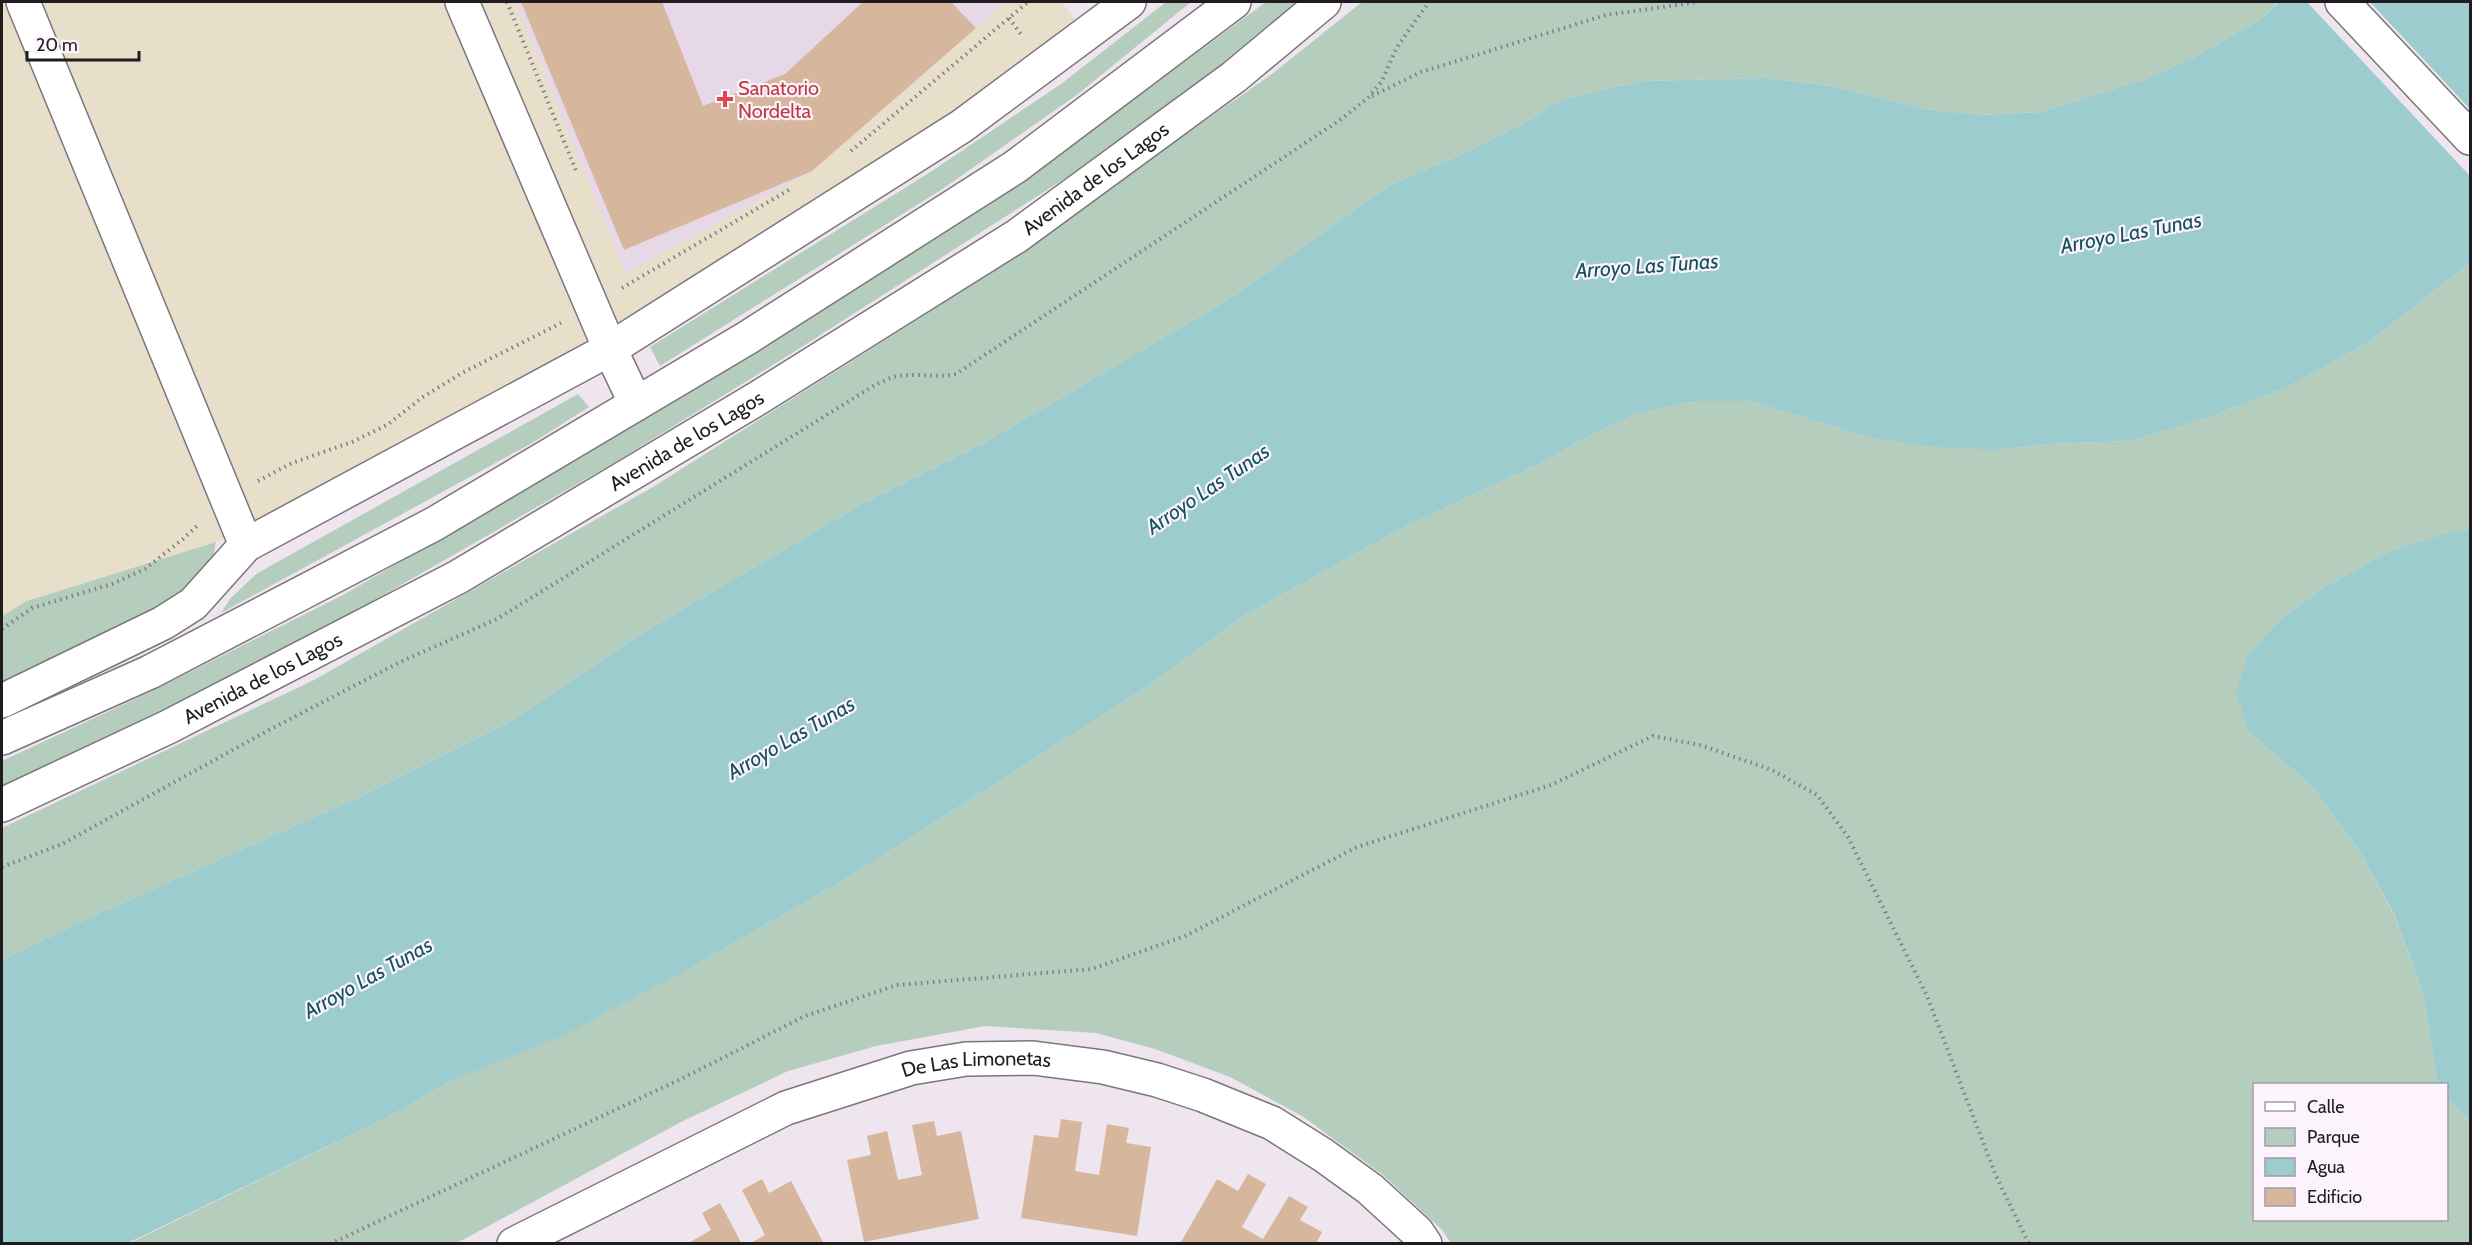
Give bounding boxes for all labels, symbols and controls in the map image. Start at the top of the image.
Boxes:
scale bar [27,24,140,62]
text: 20 m [36,34,78,56]
place label: Sanatorio Nordelta [738,76,819,123]
marker: Sanatorio Nordelta [716,90,734,108]
street label: Avenida de los Lagos [1018,117,1173,240]
water label: Arroyo Las Tunas [2057,207,2204,259]
water label: Arroyo Las Tunas [1574,248,1719,283]
street label: Avenida de los Lagos [605,385,768,496]
water label: Arroyo Las Tunas [1140,438,1274,540]
street label: Avenida de los Lagos [179,627,346,729]
water label: Arroyo Las Tunas [722,691,859,785]
water label: Arroyo Las Tunas [298,932,437,1024]
street label: De Las Limonetas [898,1046,1053,1082]
legend [2253,1083,2448,1221]
text: Calle [2307,1096,2344,1118]
text: Parque [2307,1126,2360,1148]
text: Agua [2307,1156,2345,1178]
text: Edificio [2307,1186,2362,1208]

